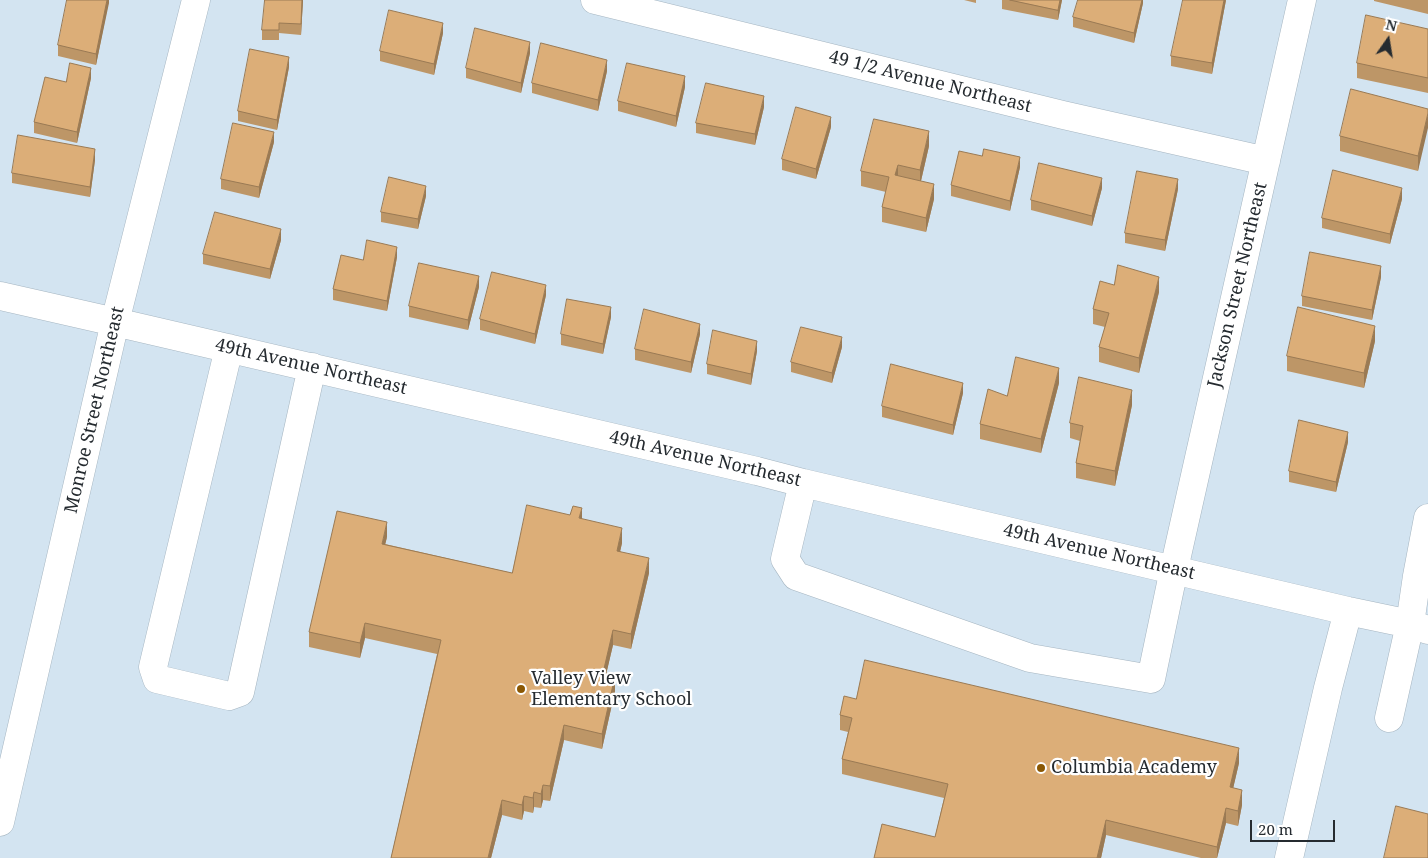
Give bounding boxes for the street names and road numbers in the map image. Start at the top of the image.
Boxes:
street label: 49 1/2 Avenue Northeast [826,46,1034,118]
street label: Jackson Street Northeast [1204,180,1272,390]
street label: Monroe Street Northeast [61,305,129,515]
street label: 49th Avenue Northeast [213,334,409,400]
street label: 49th Avenue Northeast [607,426,803,492]
street label: 49th Avenue Northeast [1001,519,1197,585]

